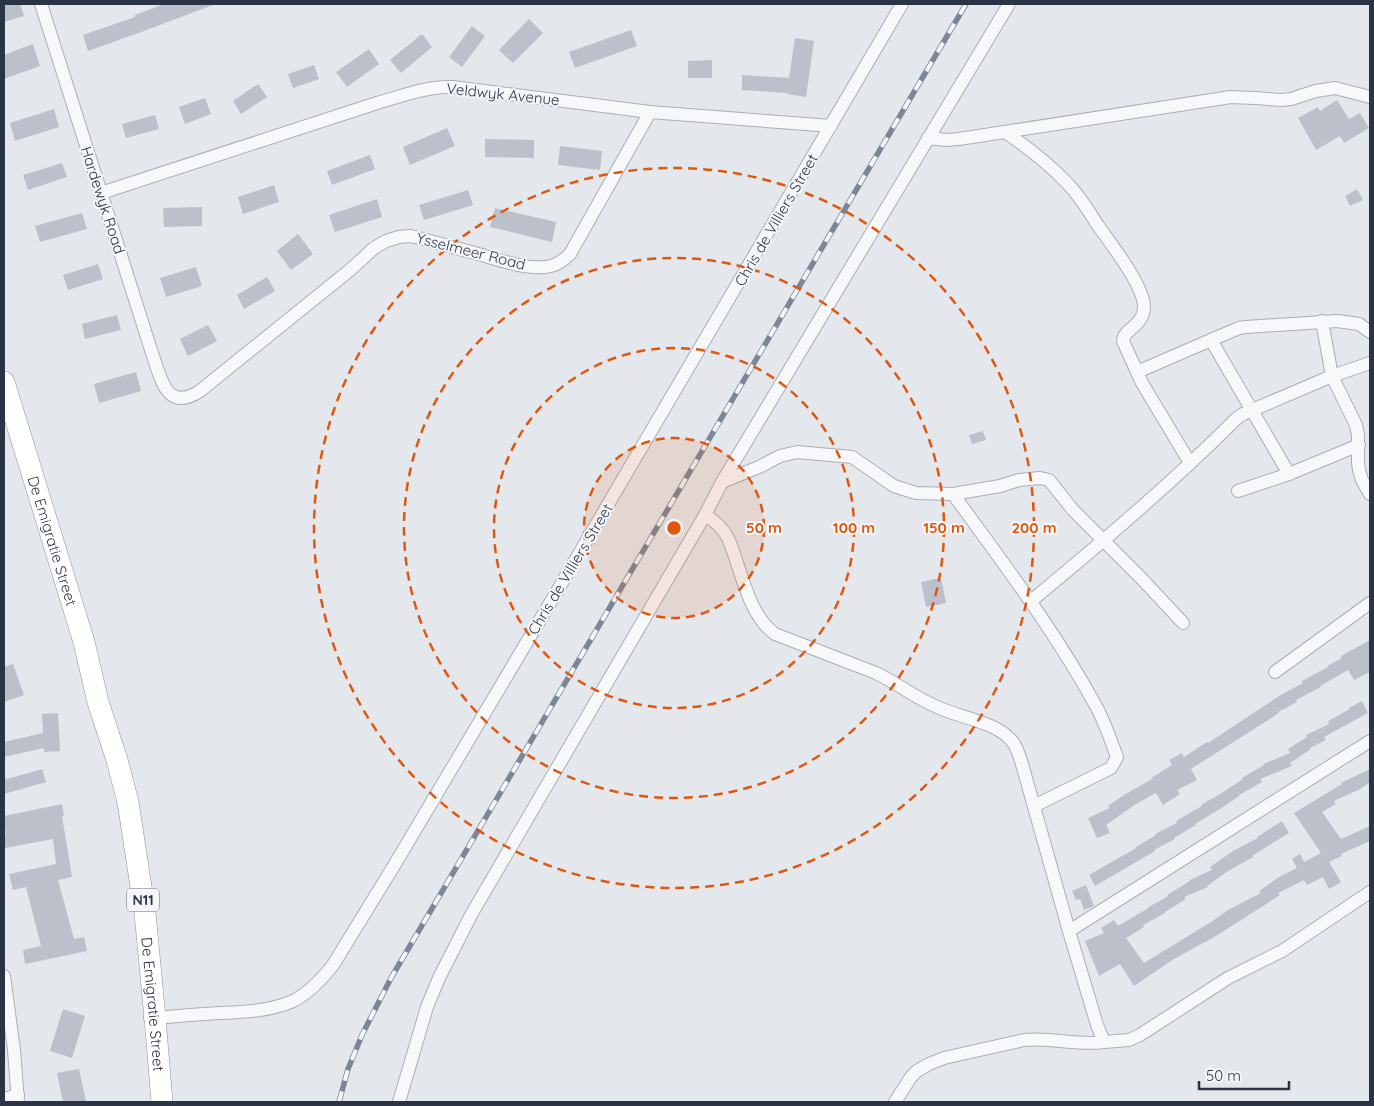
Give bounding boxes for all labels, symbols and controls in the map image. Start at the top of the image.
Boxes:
street label: Veldwyk Avenue [445,79,561,109]
street label: Hardewyk Road [77,144,129,256]
street label: Chris de Villiers Street [730,150,822,290]
street label: Ysselmeer Road [415,228,527,274]
street label: De Emigratie Street [24,473,82,608]
street label: Chris de Villiers Street [523,500,617,638]
text: 50 m [746,518,782,537]
text: 100 m [833,518,875,537]
text: 150 m [923,518,965,537]
text: 200 m [1012,518,1057,537]
centre of rings [665,519,683,537]
road number: N11 [127,888,159,912]
street label: De Emigratie Street [138,936,169,1072]
scale bar [1199,1058,1289,1090]
text: 50 m [1206,1066,1241,1085]

